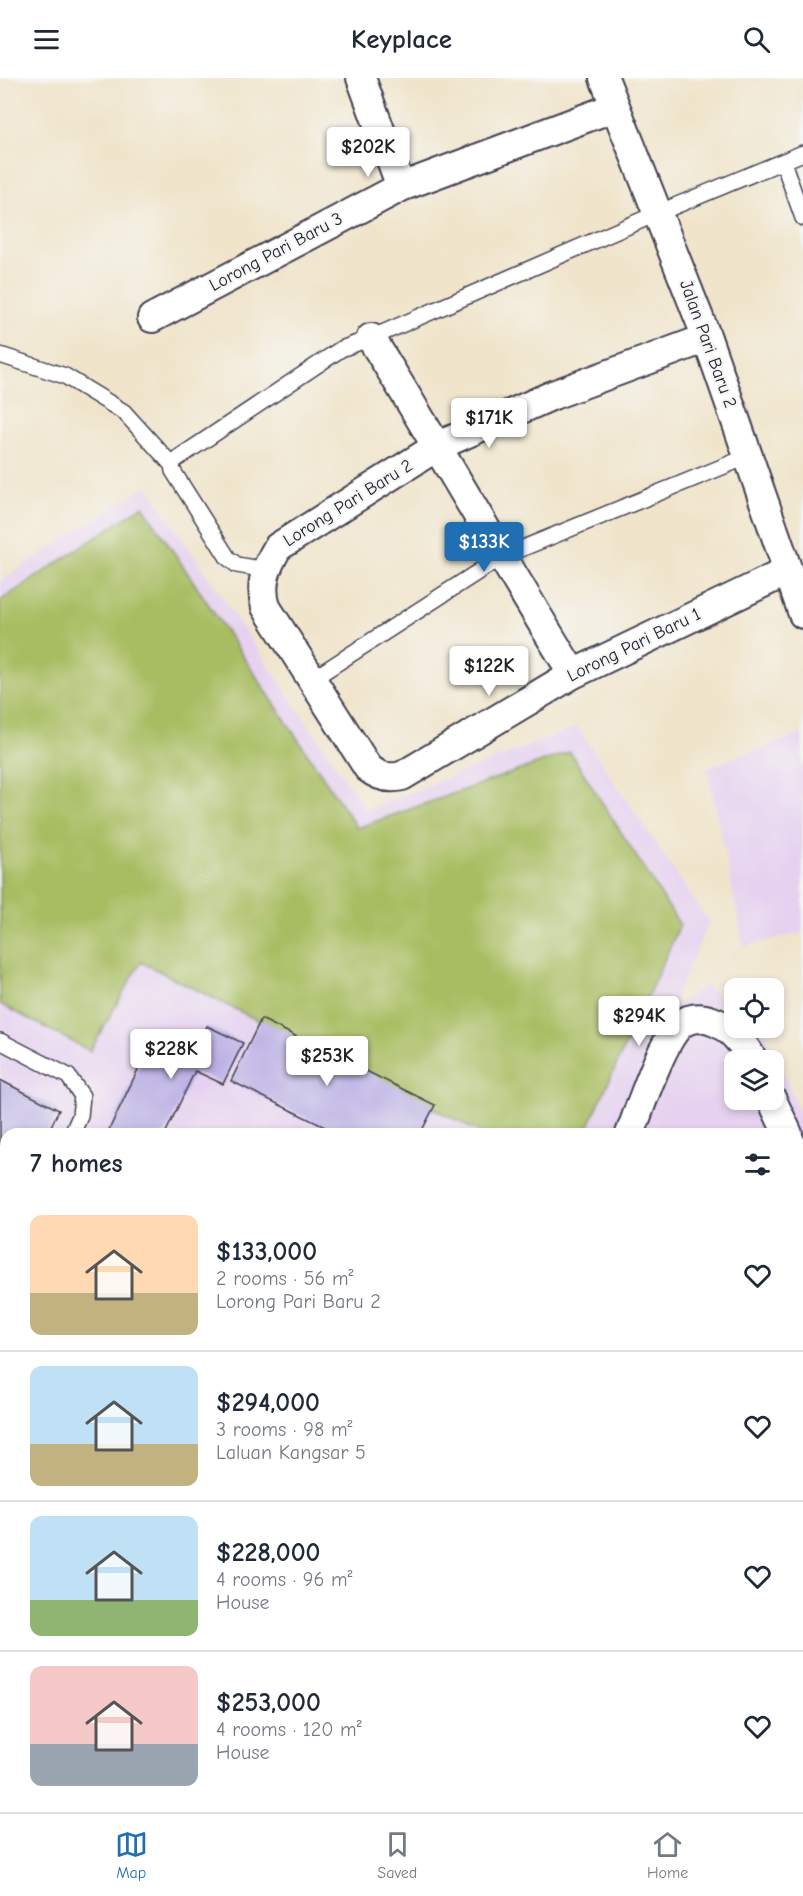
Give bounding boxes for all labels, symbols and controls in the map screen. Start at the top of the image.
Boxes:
icon: menu [30,23,63,56]
icon: search [740,23,773,56]
text: Keyplace [351,24,452,55]
pin: $202K [326,127,410,178]
text: $202K [341,135,395,158]
street label: Lorong Pari Baru 3 [206,208,346,296]
street label: Jalan Pari Baru 2 [675,277,741,411]
pin: $171K [447,398,531,449]
text: $171K [465,406,513,429]
street label: Lorong Pari Baru 2 [280,455,416,551]
pin: $133K [442,522,526,573]
text: $133K [459,530,509,553]
street label: Lorong Pari Baru 1 [564,604,704,686]
pin: $122K [447,646,531,697]
text: $122K [463,654,515,677]
map controls [724,978,784,1110]
button: locate [724,978,784,1038]
pin: $294K [597,996,681,1047]
text: $294K [612,1004,666,1027]
pin: $228K [129,1029,213,1080]
pin: $253K [285,1036,369,1087]
text: $228K [144,1037,198,1060]
text: $253K [300,1044,354,1067]
button: layers [724,1050,784,1110]
icon: filters [741,1148,774,1181]
text: 7 homes [30,1149,123,1179]
text: $133,000 [216,1237,317,1267]
icon: home [78,1239,150,1311]
icon: heart [741,1259,774,1292]
text: 2 rooms · 56 m² [216,1267,354,1290]
text: Lorong Pari Baru 2 [216,1290,381,1313]
text: $294,000 [216,1388,320,1418]
icon: home [78,1390,150,1462]
icon: heart [741,1410,774,1443]
text: 3 rooms · 98 m² [216,1418,352,1441]
text: Laluan Kangsar 5 [216,1441,366,1464]
text: $228,000 [216,1538,320,1568]
icon: home [78,1540,150,1612]
icon: heart [741,1560,774,1593]
text: 4 rooms · 96 m² [216,1568,353,1591]
text: House [216,1591,270,1614]
text: $253,000 [216,1688,321,1718]
icon: home [78,1690,150,1762]
icon: heart [741,1710,774,1743]
text: 4 rooms · 120 m² [216,1718,362,1741]
text: House [216,1741,270,1764]
tab: Map [115,1828,148,1882]
tab: Saved [377,1828,417,1882]
tab: Home [647,1828,688,1882]

